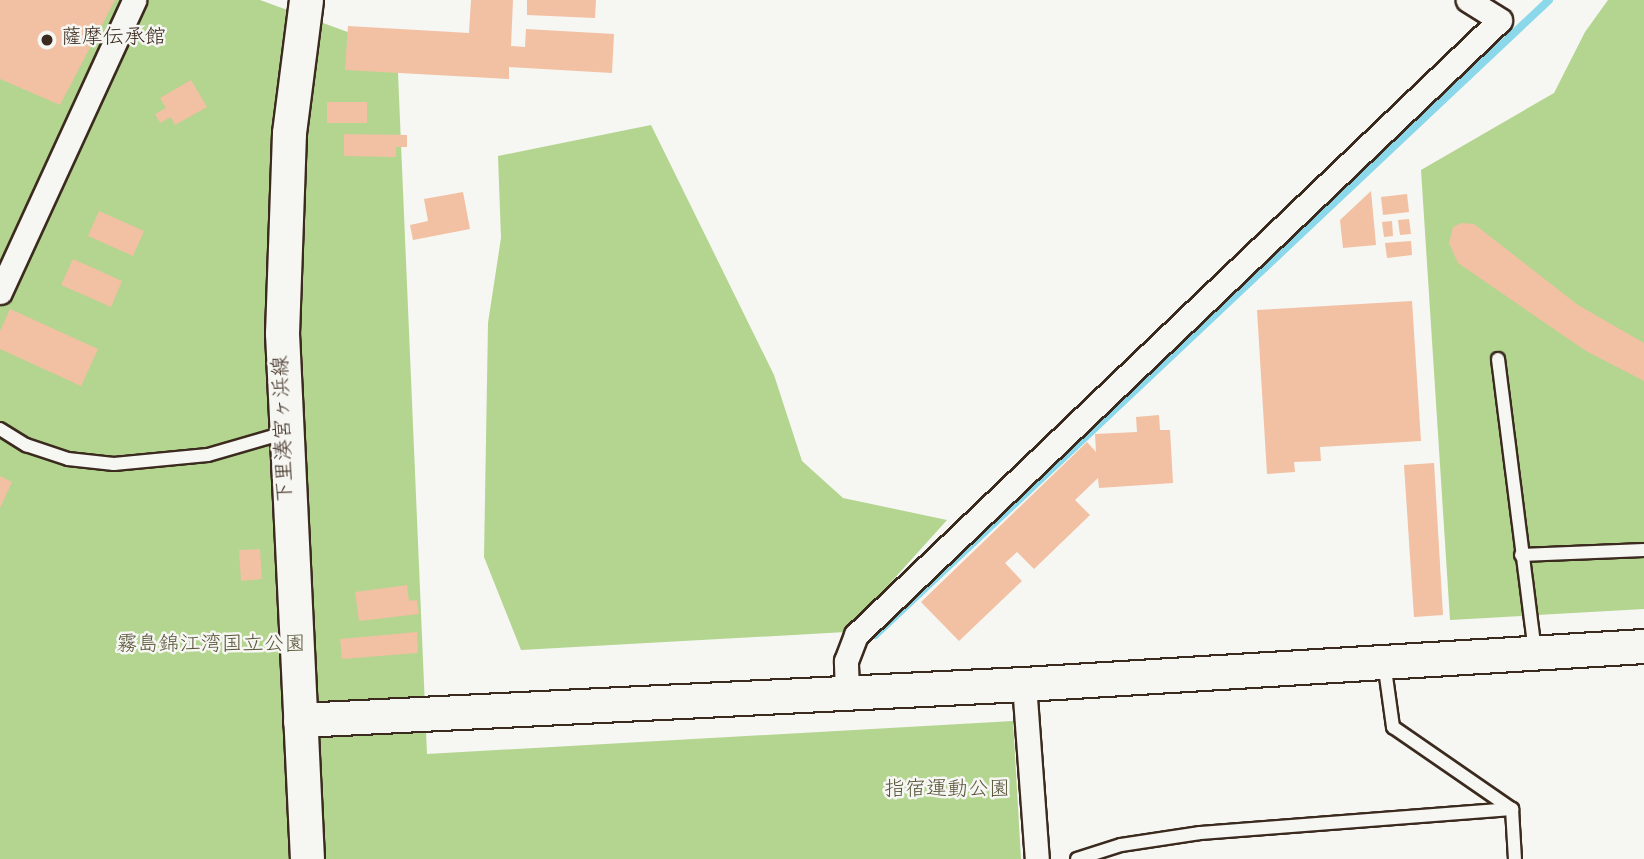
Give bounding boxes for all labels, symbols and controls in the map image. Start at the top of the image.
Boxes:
place label: 薩摩伝承館 [61,27,166,53]
marker: 薩摩伝承館 [39,32,55,48]
street label: 下里湊宮ヶ浜線 [271,355,301,503]
park label: 霧島錦江湾国立公園 [117,634,305,660]
park label: 指宿運動公園 [884,779,1010,805]

